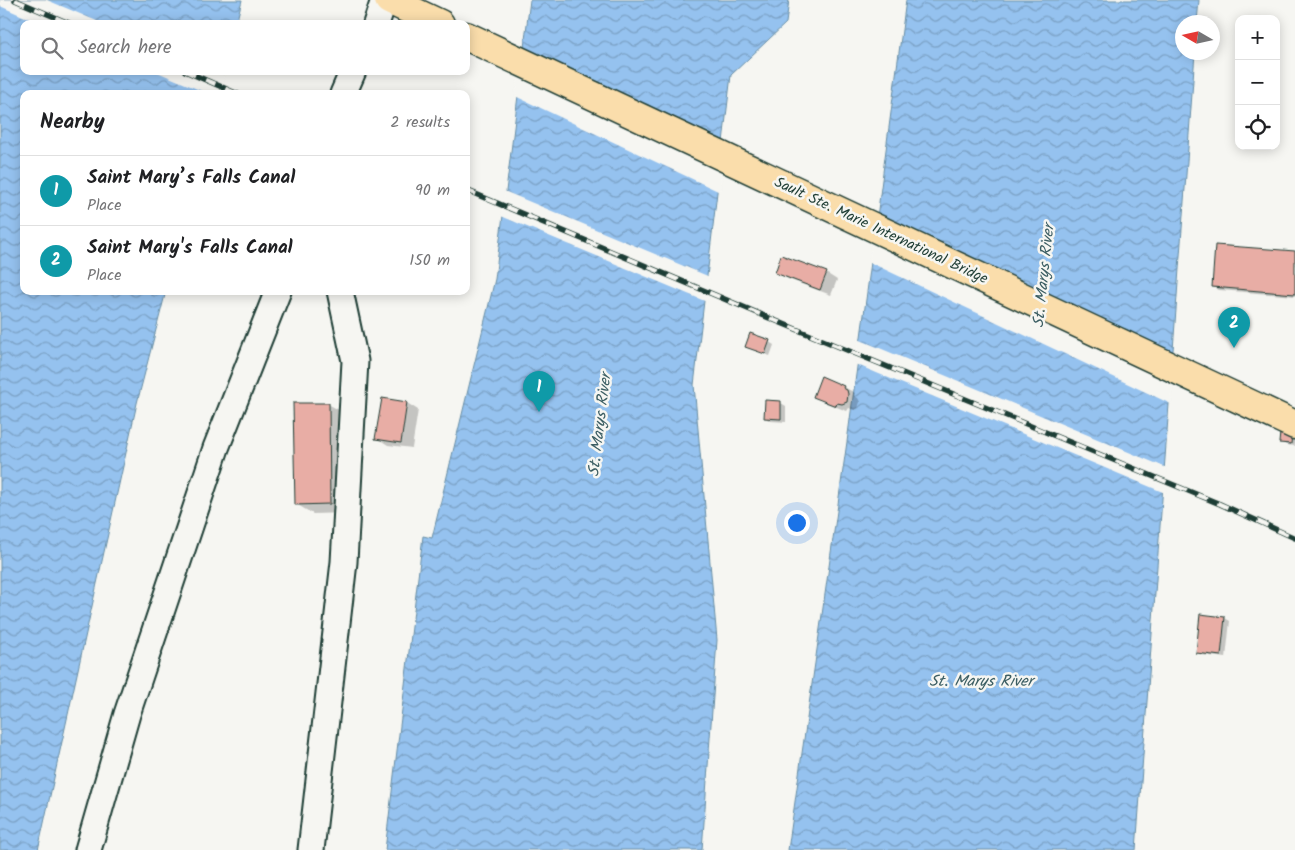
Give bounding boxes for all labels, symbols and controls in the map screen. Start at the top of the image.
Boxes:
north arrow [1175,15,1220,60]
map controls [1235,15,1280,150]
button: + [1235,15,1280,60]
search box [20,20,470,75]
text: Search here [78,33,172,63]
icon: search [38,34,66,62]
button: − [1235,60,1280,105]
button: locate [1235,105,1280,150]
text: Nearby [40,106,105,139]
text: 2 results [390,110,450,135]
text: Saint Mary’s Falls Canal [87,163,295,193]
street label: Sault Ste. Marie International Bridge [770,171,992,291]
text: 1 [54,178,58,203]
text: 90 m [415,178,450,203]
text: Place [87,193,121,218]
water label: St. Marys River [1026,220,1062,329]
text: Saint Mary's Falls Canal [87,233,293,263]
text: 2 [51,248,61,273]
text: 150 m [409,248,450,273]
text: Place [87,263,121,288]
pin: 2 [1218,307,1250,348]
water label: St. Marys River [581,368,619,478]
pin: 1 [523,371,555,412]
your location [784,510,810,536]
water label: St. Marys River [929,669,1036,694]

